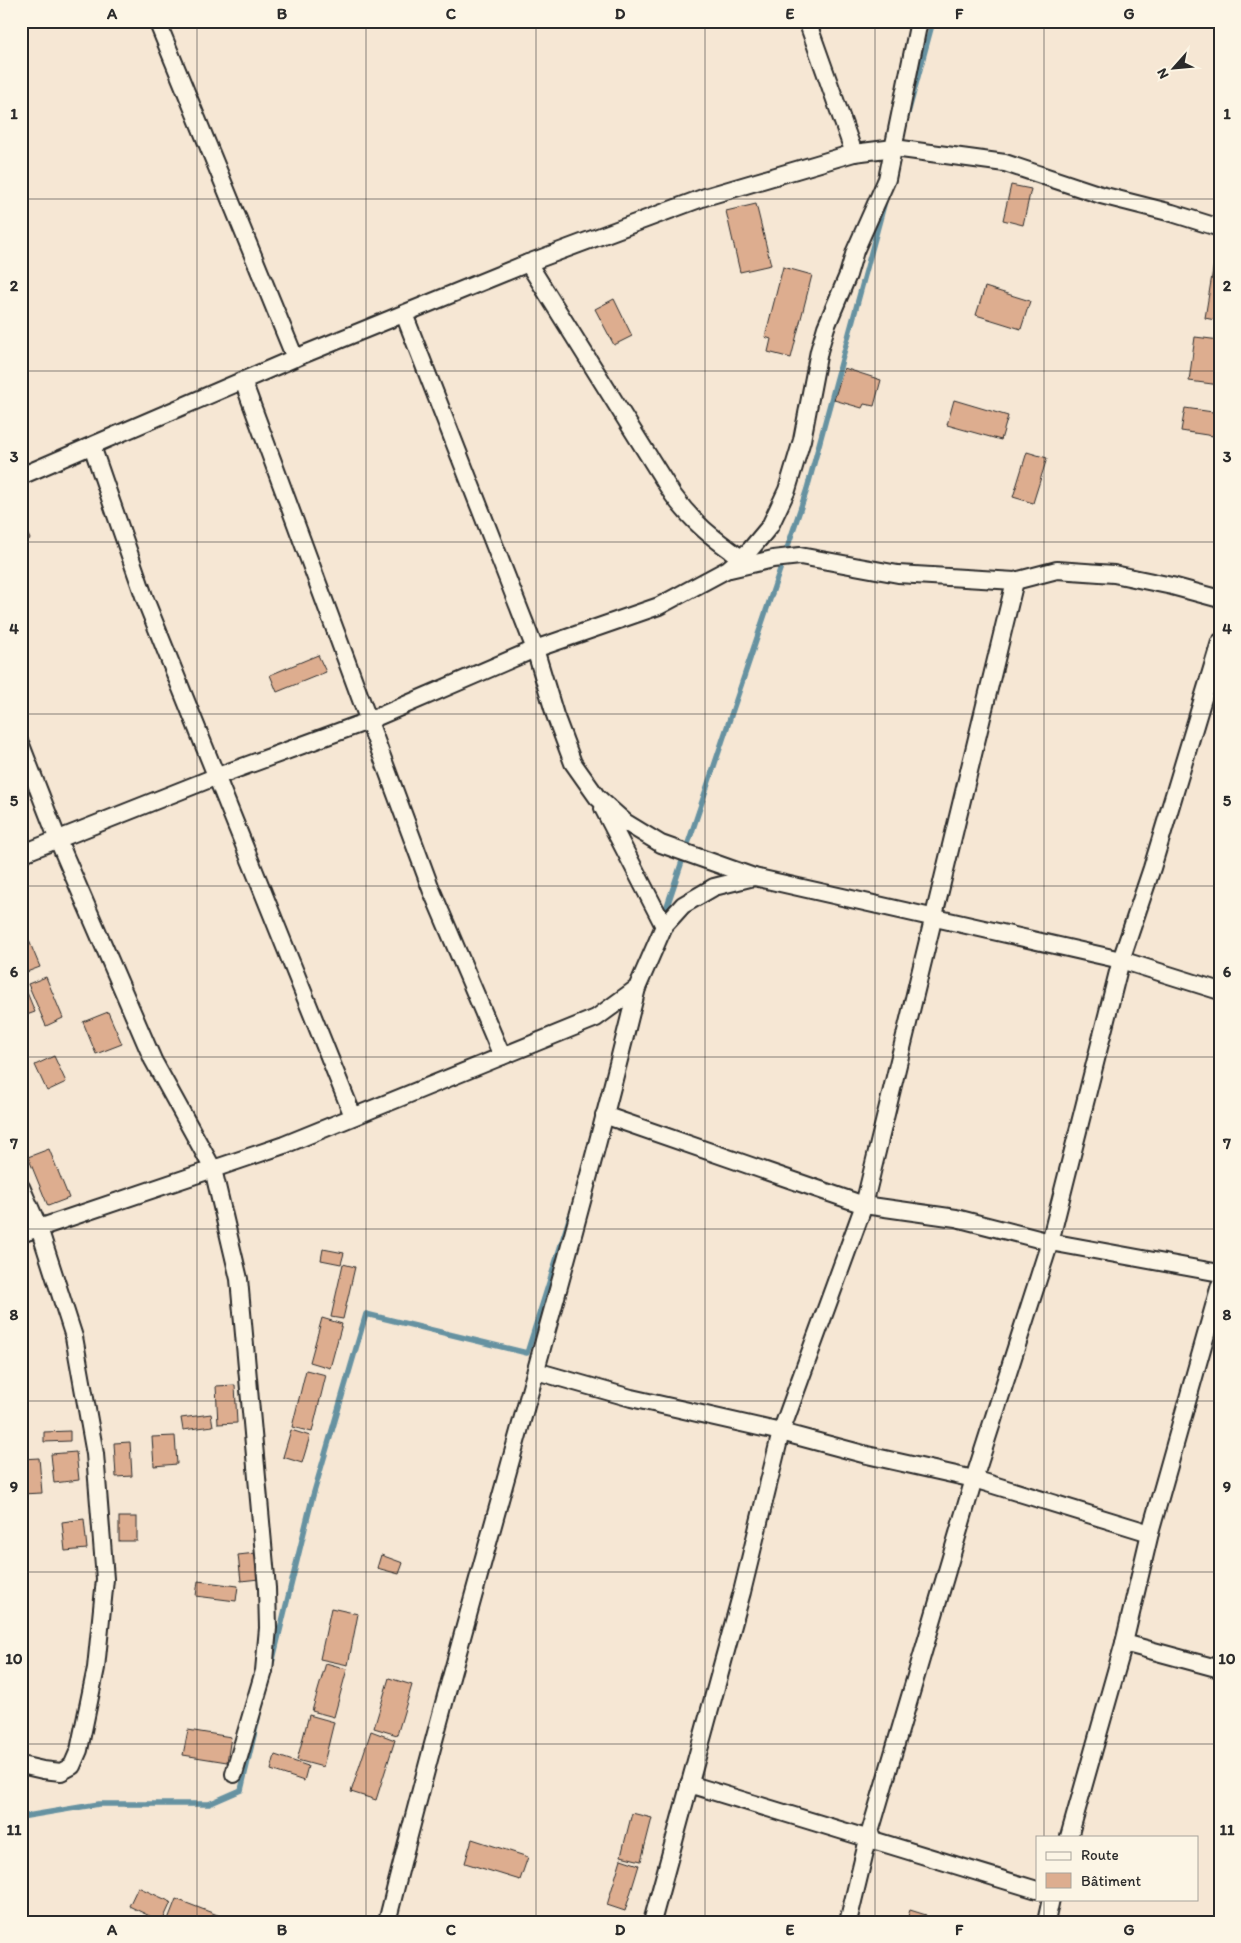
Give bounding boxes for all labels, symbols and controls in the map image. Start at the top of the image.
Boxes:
text: A [106,4,118,23]
text: B [277,4,288,23]
text: C [446,4,457,23]
text: D [615,4,626,23]
text: E [786,4,795,23]
text: F [955,4,964,23]
text: G [1123,4,1135,23]
north arrow [1148,42,1198,92]
text: N [1153,66,1173,82]
text: 1 [10,104,18,123]
text: 1 [1223,104,1231,123]
text: 2 [10,276,19,295]
text: 2 [1223,276,1232,295]
text: 3 [10,447,19,466]
text: 3 [1223,447,1232,466]
text: 4 [9,619,19,638]
text: 4 [1222,619,1232,638]
text: 5 [10,791,19,810]
text: 5 [1223,791,1232,810]
text: 6 [10,962,19,981]
text: 6 [1223,962,1232,981]
text: 7 [9,1134,18,1153]
text: 7 [1222,1134,1231,1153]
text: 8 [10,1305,19,1324]
text: 8 [1223,1305,1232,1324]
text: 9 [10,1477,18,1496]
text: 9 [1223,1477,1231,1496]
text: 10 [5,1649,23,1668]
text: 10 [1218,1649,1236,1668]
text: 11 [7,1820,22,1839]
text: 11 [1220,1820,1235,1839]
legend [1036,1836,1198,1900]
text: Route [1081,1846,1119,1864]
text: Bâtiment [1081,1872,1142,1890]
text: A [106,1920,118,1939]
text: B [277,1920,288,1939]
text: C [446,1920,457,1939]
text: D [615,1920,626,1939]
text: E [786,1920,795,1939]
text: F [955,1920,964,1939]
text: G [1123,1920,1135,1939]

